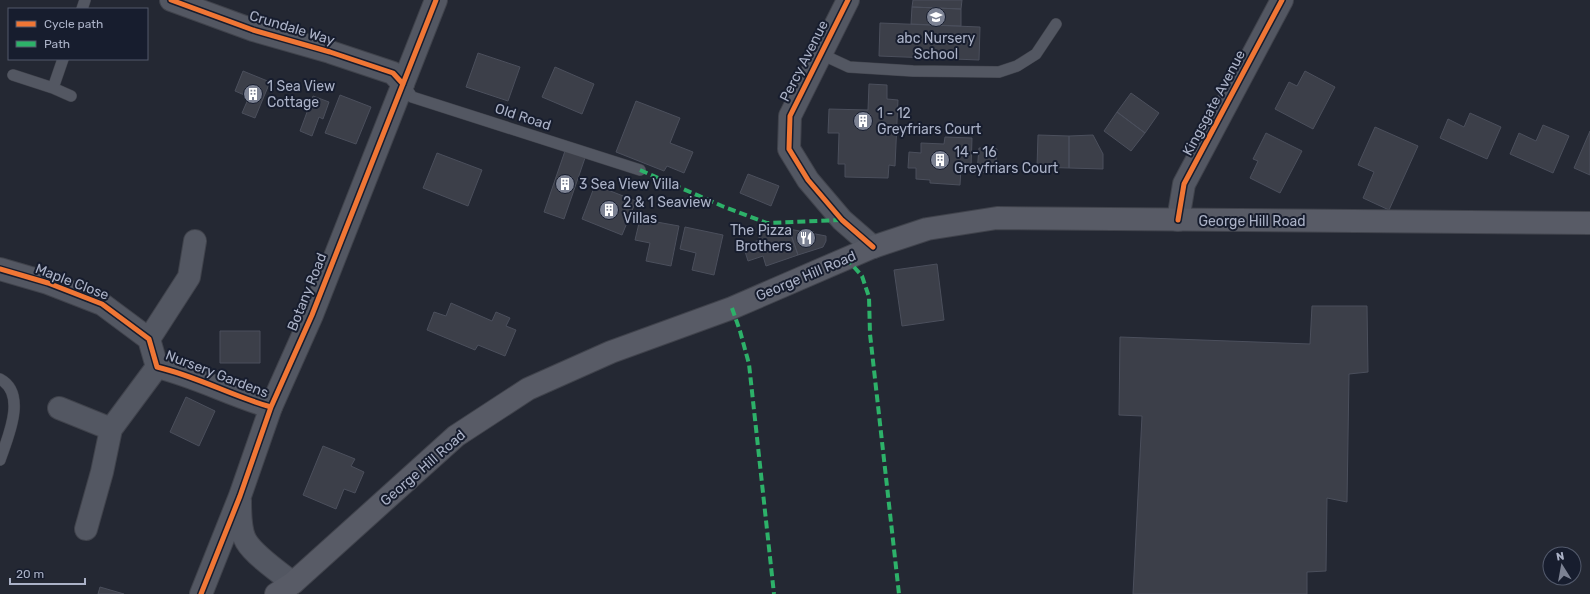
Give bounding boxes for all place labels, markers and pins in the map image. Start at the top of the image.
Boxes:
school or university icon: abc Nursery School [925,6,947,28]
place label: abc Nursery School [897,30,976,63]
place label: 1 Sea View Cottage [267,78,335,111]
building icon: 1 Sea View Cottage [242,83,264,105]
place label: 1 - 12 Greyfriars Court [877,105,982,138]
building icon: 1 - 12 Greyfriars Court [852,110,874,132]
place label: 14 - 16 Greyfriars Court [954,144,1059,177]
building icon: 14 - 16 Greyfriars Court [929,149,951,171]
building icon: 3 Sea View Villa [554,173,576,195]
place label: 3 Sea View Villa [579,176,679,193]
place label: 2 & 1 Seaview Villas [623,194,711,227]
building icon: 2 & 1 Seaview Villas [598,199,620,221]
place label: The Pizza Brothers [730,222,792,255]
restaurant icon: The Pizza Brothers [795,227,817,249]

